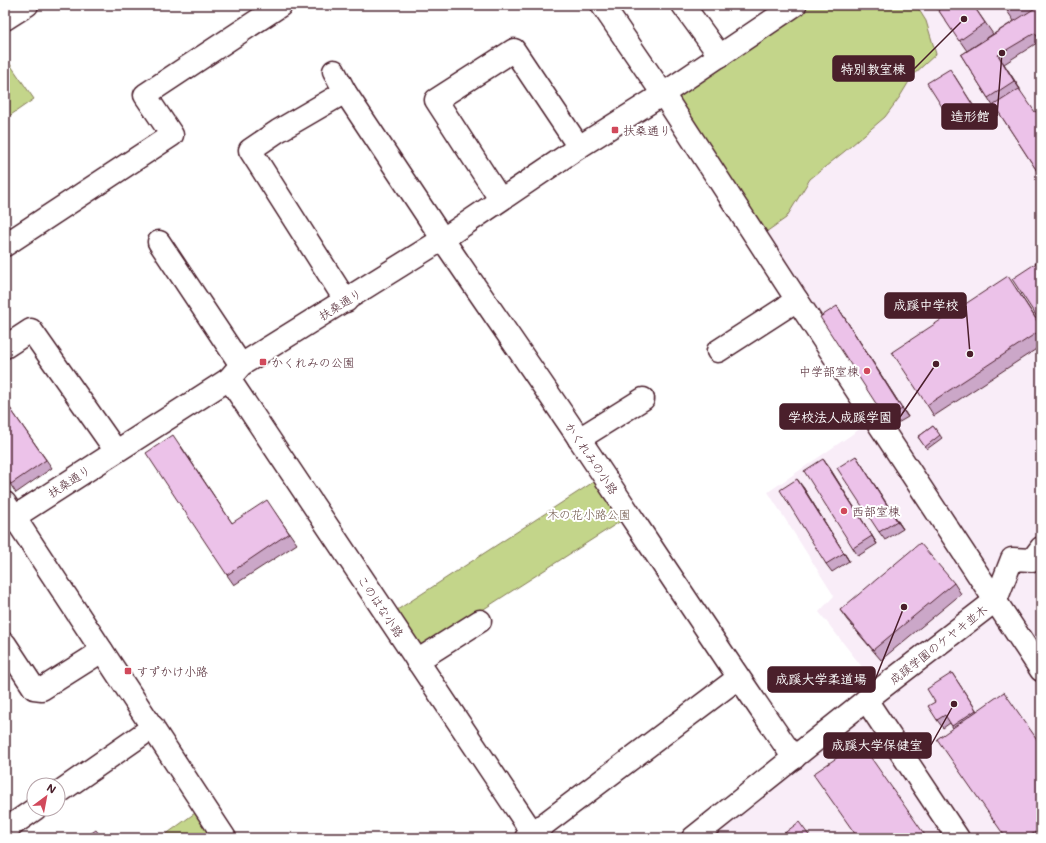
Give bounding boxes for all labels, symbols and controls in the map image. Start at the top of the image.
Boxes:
callout: 特別教室棟 [833,56,914,81]
text: 特別教室棟 [840,60,906,77]
callout: 造形館 [942,104,997,129]
text: 造形館 [950,107,990,124]
place label: 扶桑通り [623,122,671,138]
marker: 扶桑通り [610,125,620,135]
street label: 扶桑通り [315,284,365,324]
callout: 成蹊中学校 [885,293,966,318]
text: 成蹊中学校 [893,296,959,313]
place label: かくれみの公園 [271,354,355,370]
marker: かくれみの公園 [258,357,268,367]
place label: 中学部室棟 [799,363,859,379]
marker: 中学部室棟 [862,366,872,376]
callout: 学校法人成蹊学園 [780,404,900,429]
text: 学校法人成蹊学園 [788,408,892,425]
street label: かくれみの小路 [562,419,622,497]
street label: 扶桑通り [45,461,93,501]
place label: 西部室棟 [852,503,900,519]
park label: 木の花小路公園 [547,506,631,522]
marker: 西部室棟 [839,506,849,516]
street label: このはな小路 [354,572,408,640]
street label: 成蹊学園のケヤキ並木 [886,601,990,687]
place label: すずかけ小路 [136,663,208,679]
marker: すずかけ小路 [123,666,133,676]
callout: 成蹊大学柔道場 [768,667,875,692]
text: 成蹊大学柔道場 [775,670,867,687]
callout: 成蹊大学保健室 [824,733,931,758]
text: 成蹊大学保健室 [831,736,923,753]
north arrow [26,777,66,817]
text: N [44,780,59,797]

